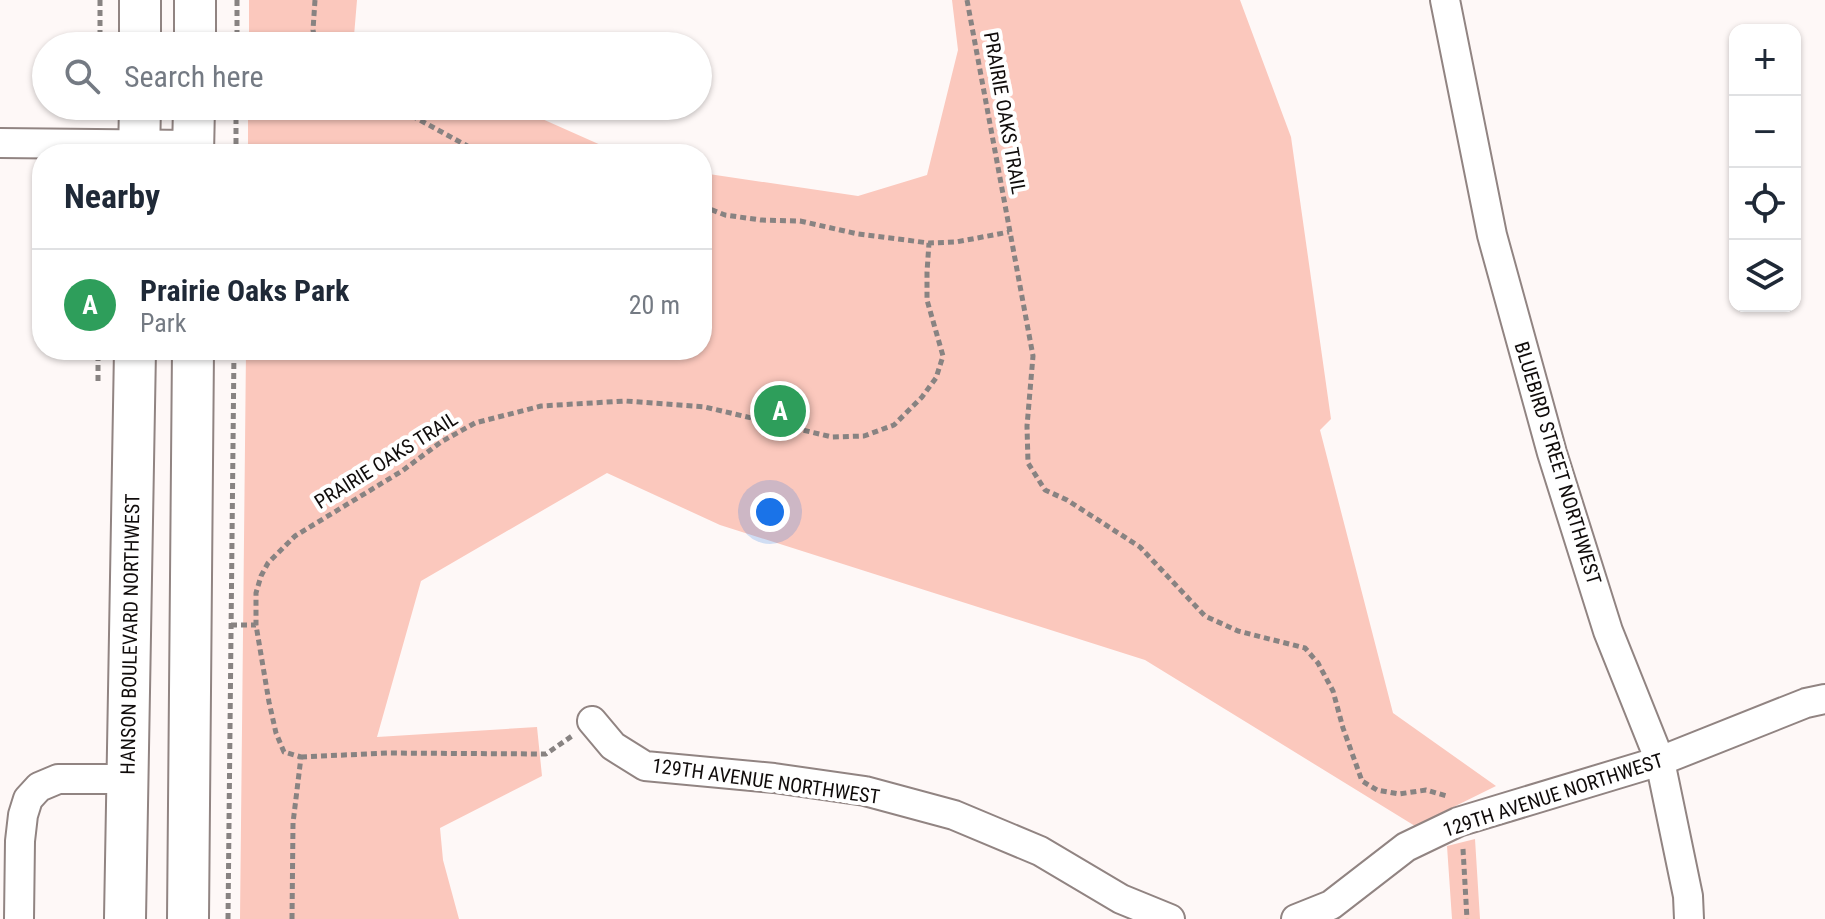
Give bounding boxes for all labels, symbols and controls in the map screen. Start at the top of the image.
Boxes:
map controls [1729,24,1801,312]
button: + [1729,24,1801,96]
street label: PRAIRIE OAKS TRAIL [979,30,1031,196]
search box [32,32,712,120]
icon: search [60,54,104,98]
text: Search here [124,59,264,94]
button: − [1729,96,1801,168]
button: locate [1729,168,1801,240]
text: Nearby [64,176,160,216]
button: layers [1729,240,1801,312]
text: Prairie Oaks Park [140,273,349,308]
text: A [82,290,98,320]
text: 20 m [629,290,680,320]
text: Park [140,308,186,338]
street label: BLUEBIRD STREET NORTHWEST [1510,339,1606,587]
pin: A [754,381,806,441]
street label: PRAIRIE OAKS TRAIL [310,406,462,514]
your location [750,492,790,532]
street label: HANSON BOULEVARD NORTHWEST [116,493,144,775]
street label: 129TH AVENUE NORTHWEST [1440,748,1666,842]
street label: 129TH AVENUE NORTHWEST [650,753,882,809]

